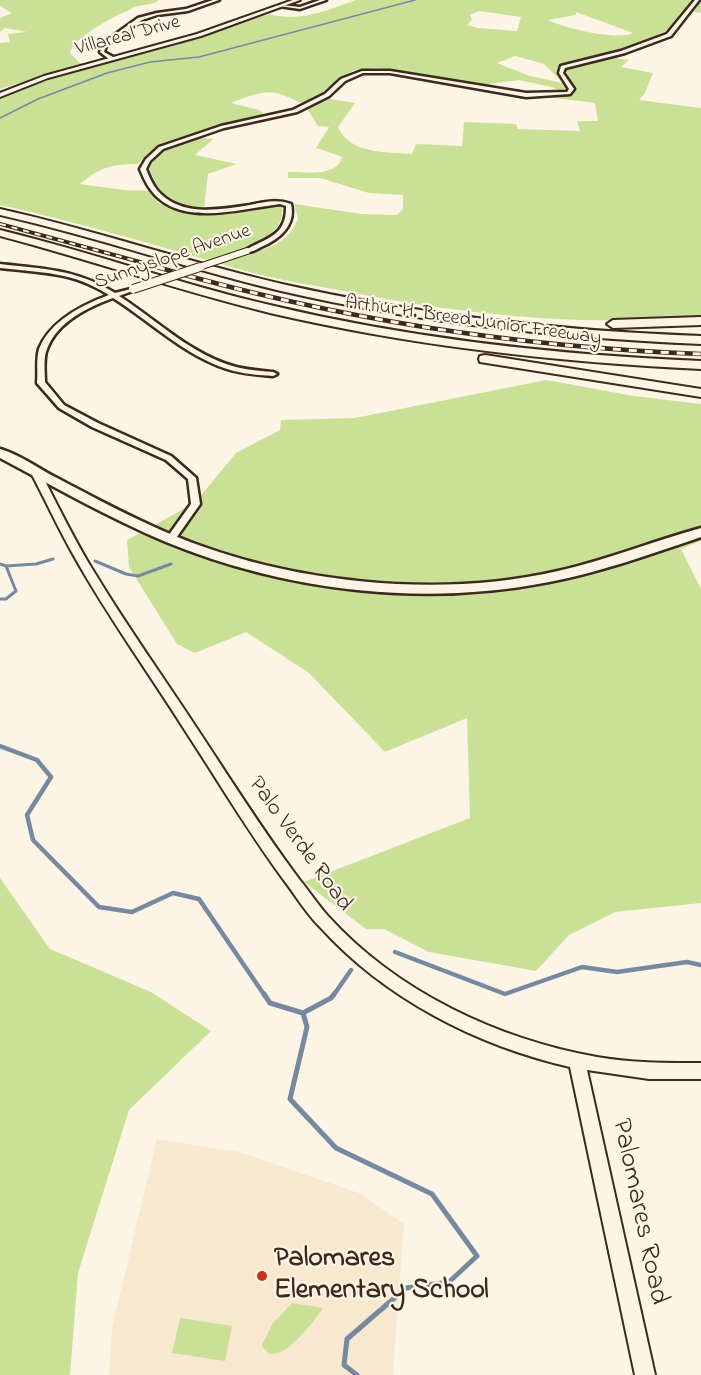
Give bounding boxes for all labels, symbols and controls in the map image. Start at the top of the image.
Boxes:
street label: Villareal Drive [73,11,183,63]
street label: Sunnyslope Avenue [92,220,254,296]
street label: Arthur H. Breed Junior Freeway [343,292,603,352]
street label: Palo Verde Road [240,772,358,918]
street label: Palomares Road [602,1116,674,1308]
place label: Palomares Elementary School [274,1243,489,1309]
marker: Palomares Elementary School [255,1269,269,1283]

